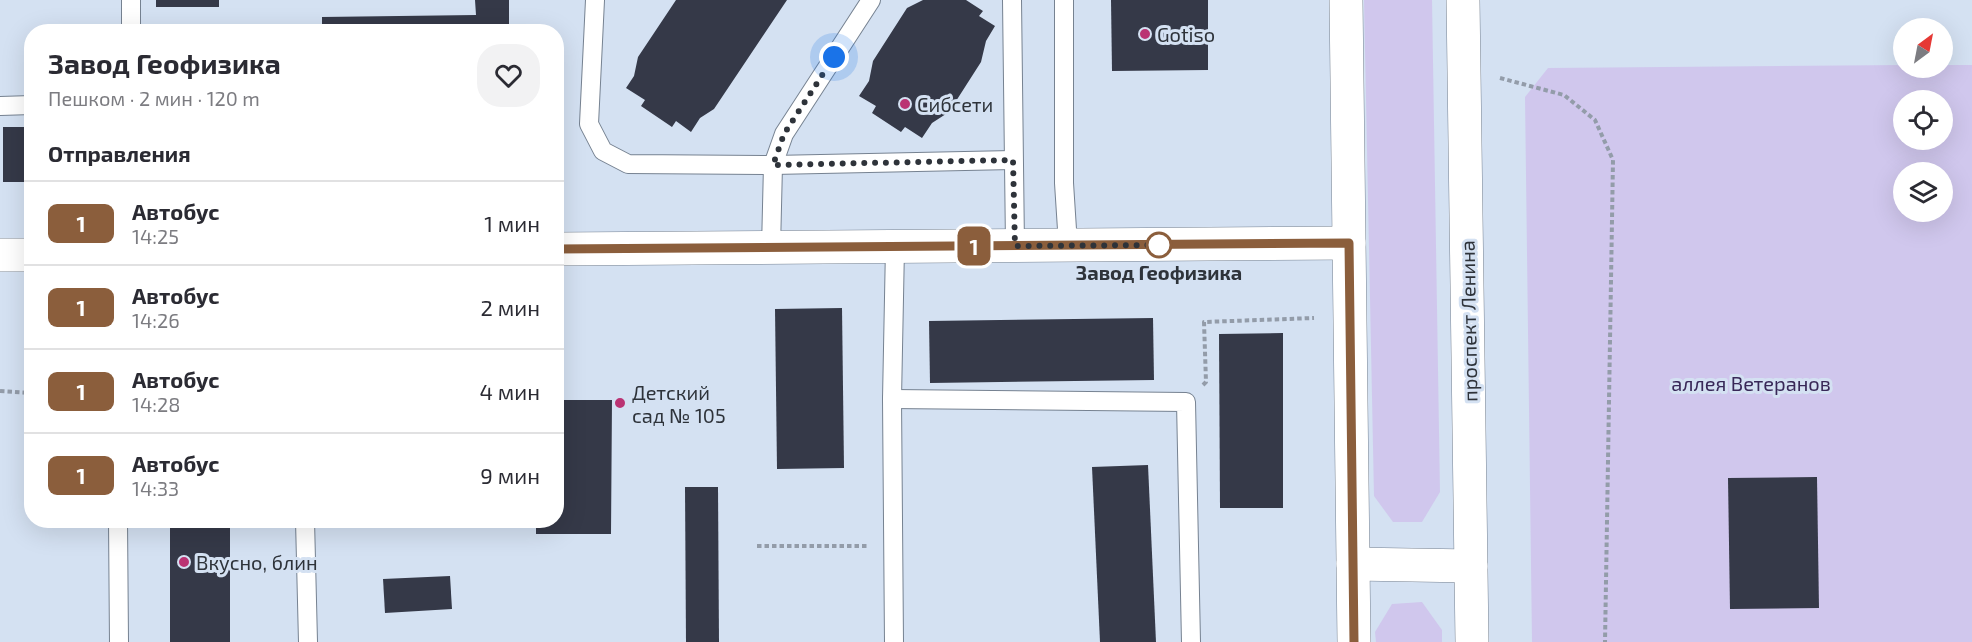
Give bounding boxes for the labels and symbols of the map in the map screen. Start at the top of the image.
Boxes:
north arrow [1893,18,1953,78]
place label: Gotiso [1157,22,1215,46]
marker: Gotiso [1138,27,1152,41]
your location [819,42,849,72]
place label: Сибсети [917,92,993,116]
marker: Сибсети [898,97,912,111]
line badge: 1 [954,226,994,266]
marker: Завод Геофизика [1146,232,1172,258]
street label: проспект Ленина [1455,240,1481,402]
place label: Завод Геофизика [1076,260,1242,284]
park label: аллея Ветеранов [1671,371,1831,395]
place label: Детский сад № 105 [632,380,726,427]
marker: Детский сад № 105 [613,396,627,410]
place label: Вкусно, блин [196,550,318,575]
marker: Вкусно, блин [177,555,191,569]

